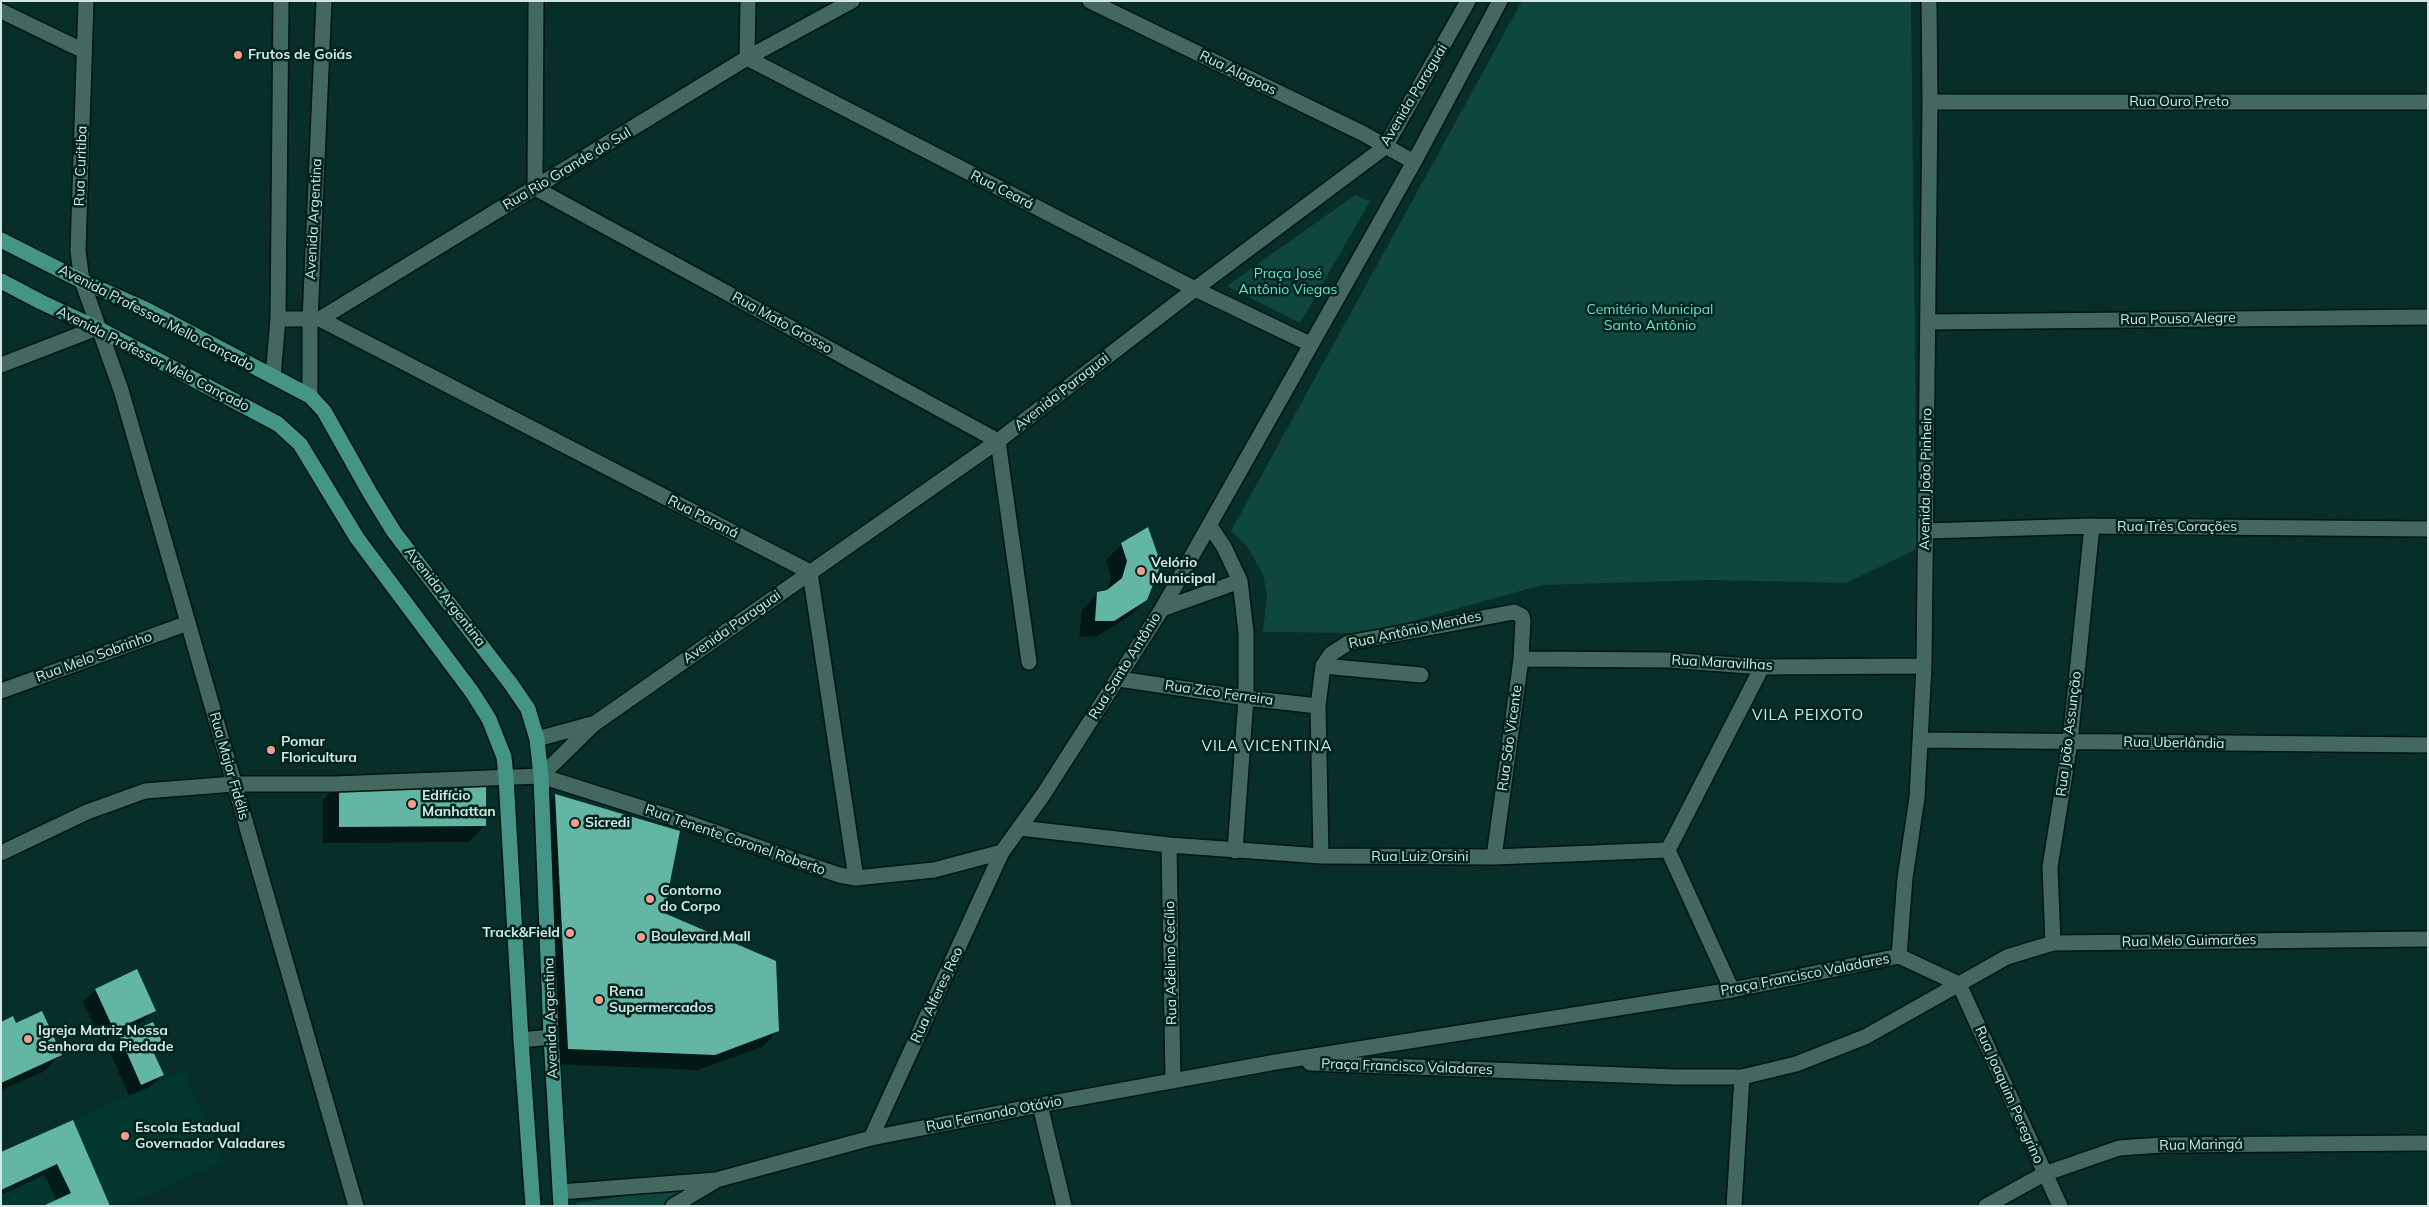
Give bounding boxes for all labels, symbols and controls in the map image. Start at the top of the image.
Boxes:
street label: Avenida Paraguai [1377,41,1451,149]
place label: Frutos de Goiás [248,47,352,63]
street label: Rua Alagoas [1197,47,1279,99]
marker: Frutos de Goiás [232,49,244,61]
street label: Rua Ouro Preto [2129,94,2229,110]
street label: Rua Rio Grande do Sul [500,124,634,214]
street label: Rua Curitiba [71,125,91,207]
street label: Avenida Argentina [302,158,326,280]
street label: Rua Ceará [968,167,1036,213]
street label: Avenida Professor Mello Cançado [55,261,257,375]
park label: Praça José Antônio Viegas [1238,266,1338,298]
street label: Rua Mato Grosso [729,289,835,357]
park label: Cemitério Municipal Santo Antônio [1587,302,1713,334]
street label: Avenida Professor Melo Cançado [54,303,252,415]
street label: Rua Pouso Alegre [2120,310,2236,328]
street label: Avenida Paraguai [1011,350,1113,434]
street label: Avenida João Pinheiro [1916,408,1936,550]
street label: Rua Paraná [665,492,741,542]
street label: Rua Três Corações [2117,519,2237,535]
street label: Avenida Argentina [401,544,489,650]
place label: Velório Municipal [1151,555,1215,588]
marker: Velório Municipal [1135,565,1147,577]
street label: Avenida Paraguai [680,587,784,667]
street label: Rua Antônio Mendes [1347,608,1483,652]
street label: Rua Santo Antônio [1085,610,1165,722]
street label: Rua Melo Sobrinho [34,628,154,686]
street label: Rua Maravilhas [1671,652,1773,674]
street label: Rua João Assunção [2053,670,2085,798]
street label: Rua Zico Ferreira [1164,677,1274,709]
street label: Rua São Vicente [1494,684,1526,792]
district label: VILA PEIXOTO [1751,706,1865,724]
street label: Rua Major Fidélis [206,710,252,822]
place label: Pomar Floricultura [281,734,357,766]
street label: Rua Uberlândia [2123,734,2225,752]
district label: VILA VICENTINA [1200,737,1334,755]
marker: Pomar Floricultura [265,744,277,756]
place label: Edifício Manhattan [422,788,496,820]
marker: Edifício Manhattan [406,798,418,810]
street label: Rua Tenente Coronel Roberto [643,801,827,879]
place label: Sicredi [585,815,630,831]
marker: Sicredi [569,817,581,829]
street label: Rua Luiz Orsini [1371,849,1469,865]
place label: Contorno do Corpo [660,883,722,916]
marker: Contorno do Corpo [644,893,656,905]
street label: Rua Adelino Cecílio [1162,901,1180,1025]
place label: Track&Field [482,925,560,941]
marker: Track&Field [564,927,576,939]
place label: Boulevard Mall [651,929,751,945]
marker: Boulevard Mall [635,931,647,943]
street label: Rua Melo Guimarães [2121,931,2257,951]
street label: Rua Alferes Reo [907,944,967,1046]
street label: Praça Francisco Valadares [1719,950,1891,1000]
street label: Avenida Argentina [540,957,562,1079]
place label: Rena Supermercados [609,984,714,1016]
marker: Rena Supermercados [593,994,605,1006]
place label: Igreja Matriz Nossa Senhora da Piedade [38,1023,173,1056]
street label: Rua Joaquim Peregrino [1971,1024,2047,1166]
marker: Igreja Matriz Nossa Senhora da Piedade [22,1033,34,1045]
street label: Praça Francisco Valadares [1321,1056,1493,1078]
street label: Rua Fernando Otávio [925,1093,1063,1135]
place label: Escola Estadual Governador Valadares [135,1120,285,1152]
marker: Escola Estadual Governador Valadares [119,1130,131,1142]
street label: Rua Maringá [2159,1136,2243,1154]

